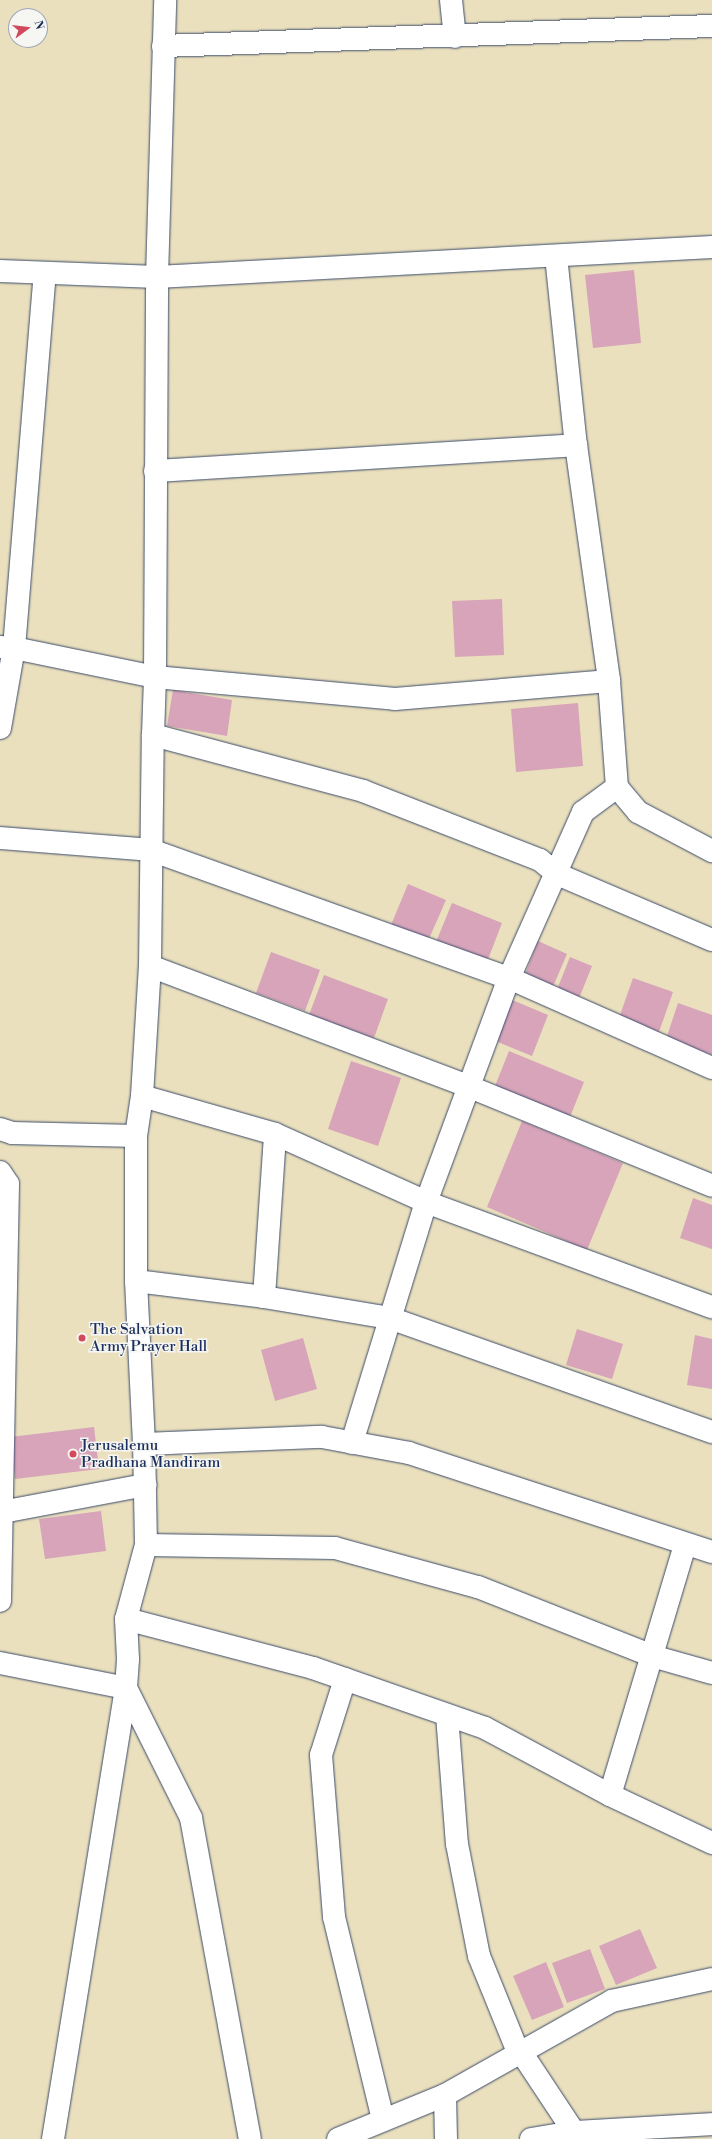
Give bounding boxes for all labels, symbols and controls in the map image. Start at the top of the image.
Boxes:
north arrow [8,8,48,48]
text: N [31,19,47,31]
place label: The Salvation Army Prayer Hall [90,1320,207,1355]
marker: The Salvation Army Prayer Hall [77,1333,87,1343]
place label: Jerusalemu Pradhana Mandiram [81,1436,220,1471]
marker: Jerusalemu Pradhana Mandiram [68,1449,78,1459]

